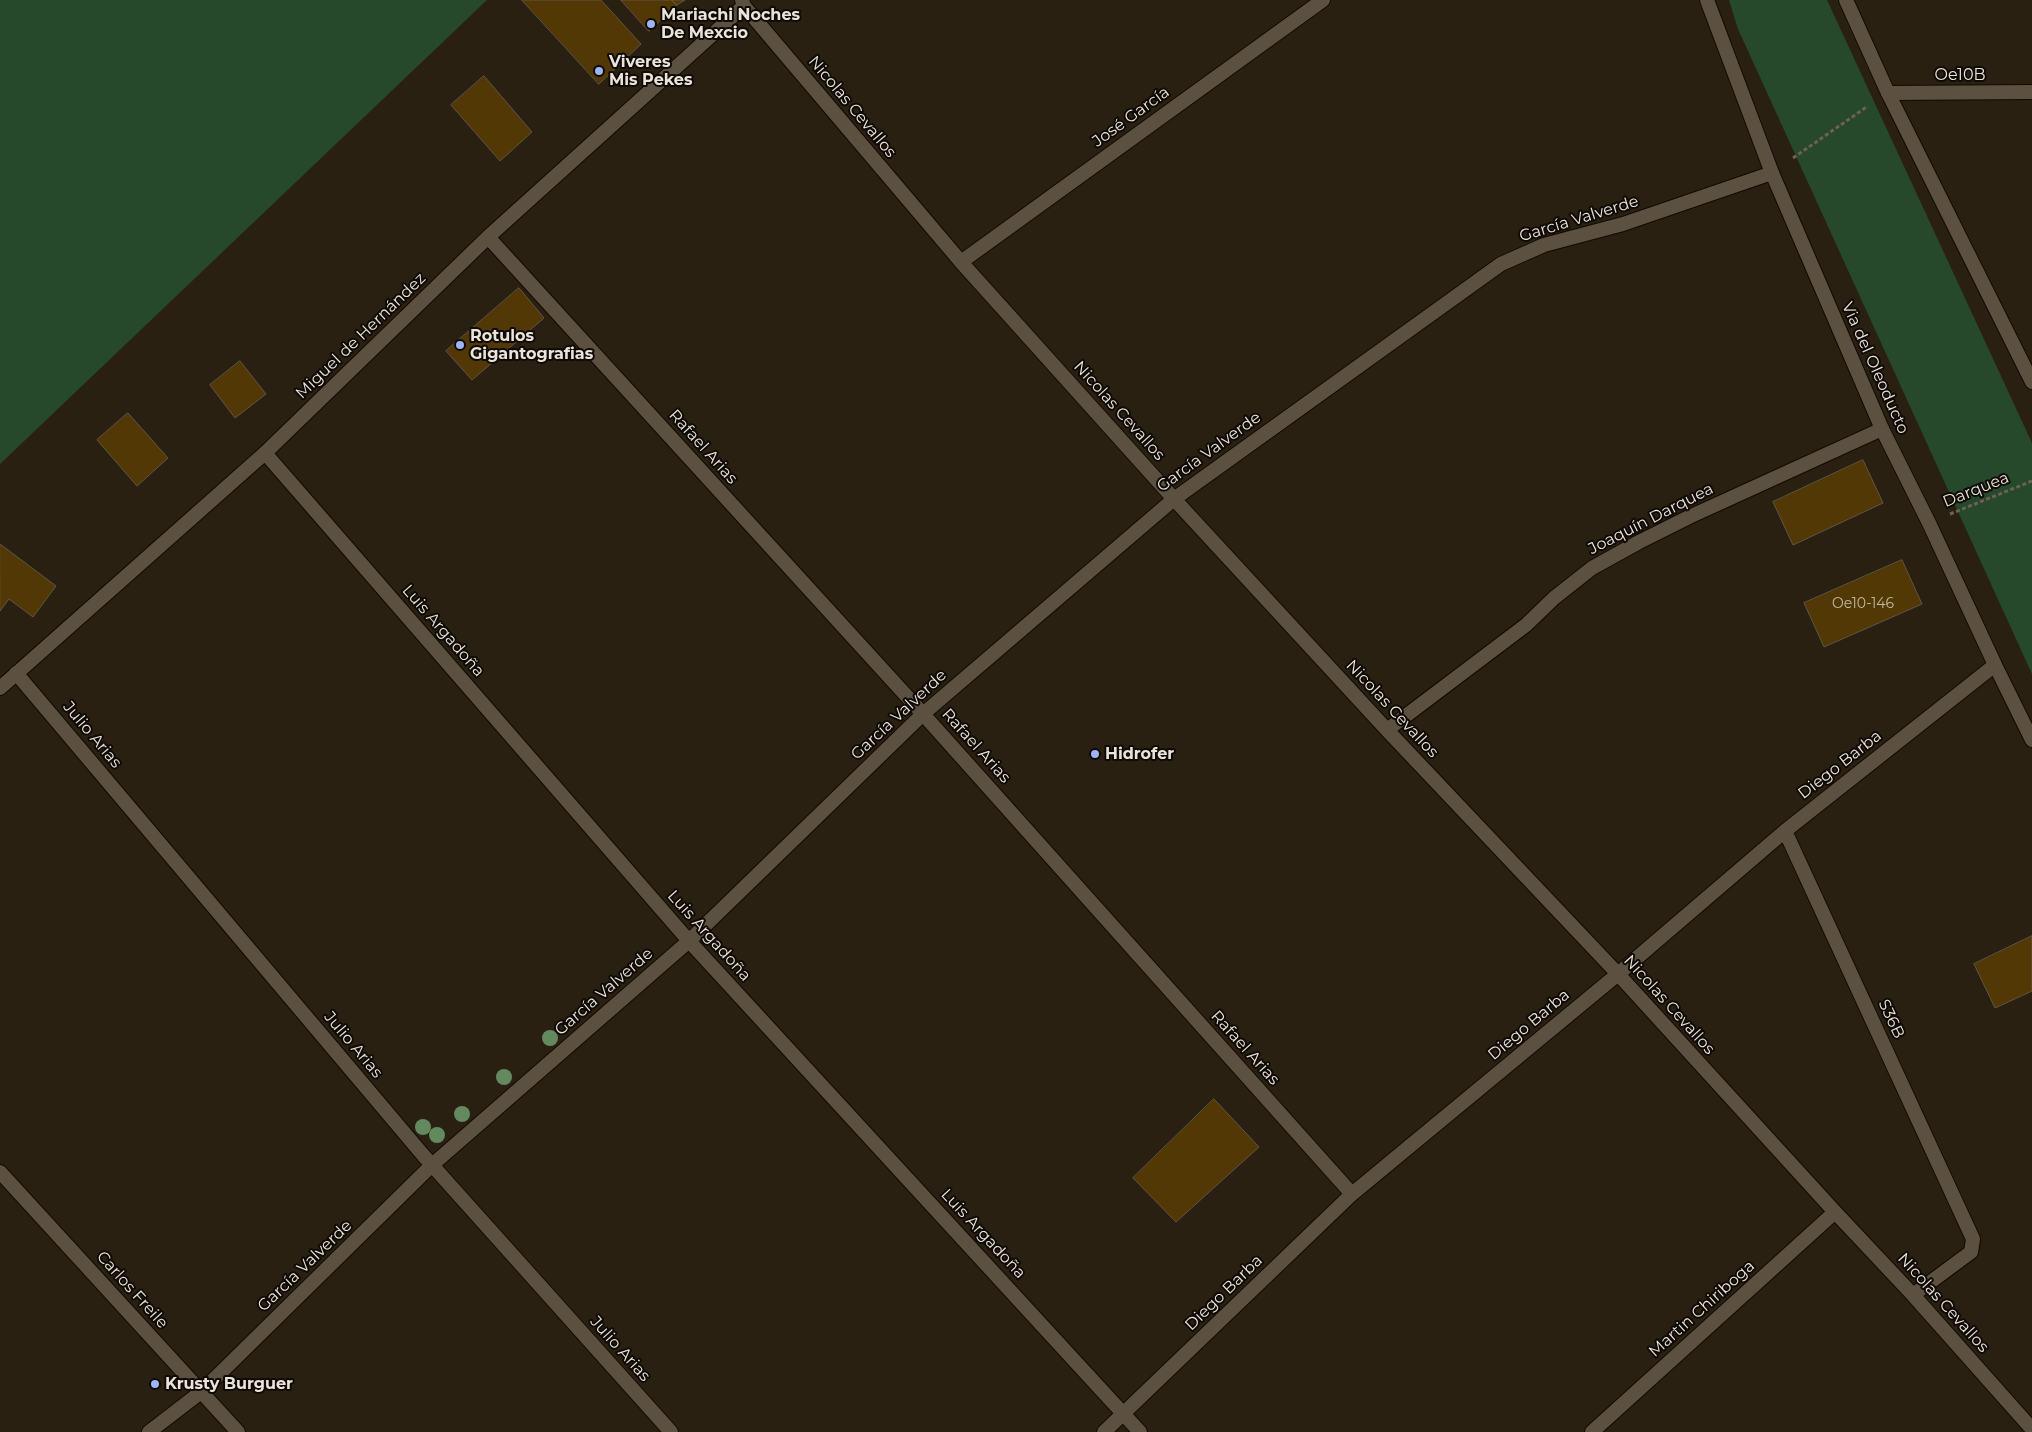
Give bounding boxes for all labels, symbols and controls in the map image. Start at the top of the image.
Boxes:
place label: Mariachi Noches De Mexcio [661,5,800,43]
marker: Mariachi Noches De Mexcio [645,18,657,30]
place label: Viveres Mis Pekes [609,52,692,90]
street label: Nicolas Cevallos [804,52,900,162]
marker: Viveres Mis Pekes [593,65,605,77]
street label: Oe10B [1934,65,1986,85]
street label: José García [1089,83,1173,151]
street label: García Valverde [1517,192,1641,246]
street label: Miguel de Hernández [292,269,430,403]
street label: Via del Oleoducto [1837,299,1913,437]
place label: Rotulos Gigantografias [470,326,593,364]
marker: Rotulos Gigantografias [454,339,466,351]
street label: Nicolas Cevallos [1069,358,1169,464]
street label: Rafael Arias [665,406,741,488]
street label: García Valverde [1153,408,1265,496]
street label: Darquea [1940,468,2012,512]
street label: Joaquín Darquea [1585,479,1717,559]
street label: Luis Argadoña [398,581,488,681]
house number: Oe10-146 [1832,596,1894,612]
street label: Nicolas Cevallos [1342,656,1442,762]
street label: García Valverde [847,666,951,764]
street label: Julio Arias [59,698,125,772]
street label: Rafael Arias [938,705,1014,787]
street label: Diego Barba [1795,727,1885,803]
place label: Hidrofer [1105,744,1174,764]
marker: Hidrofer [1089,748,1101,760]
street label: Luis Argadoña [663,887,755,985]
street label: García Valverde [551,944,657,1040]
street label: Nicolas Cevallos [1619,952,1719,1058]
street label: Diego Barba [1484,985,1574,1065]
street label: S36B [1874,997,1908,1041]
street label: Rafael Arias [1207,1007,1283,1089]
street label: Julio Arias [320,1008,386,1082]
street label: Luis Argadoña [937,1185,1029,1283]
street label: García Valverde [254,1216,356,1316]
street label: Carlos Freile [92,1247,172,1333]
street label: Nicolas Cevallos [1893,1250,1993,1356]
street label: Diego Barba [1181,1251,1267,1335]
street label: Martin Chiriboga [1645,1257,1759,1361]
street label: Julio Arias [586,1313,654,1385]
place label: Krusty Burguer [165,1374,293,1394]
marker: Krusty Burguer [149,1378,161,1390]

